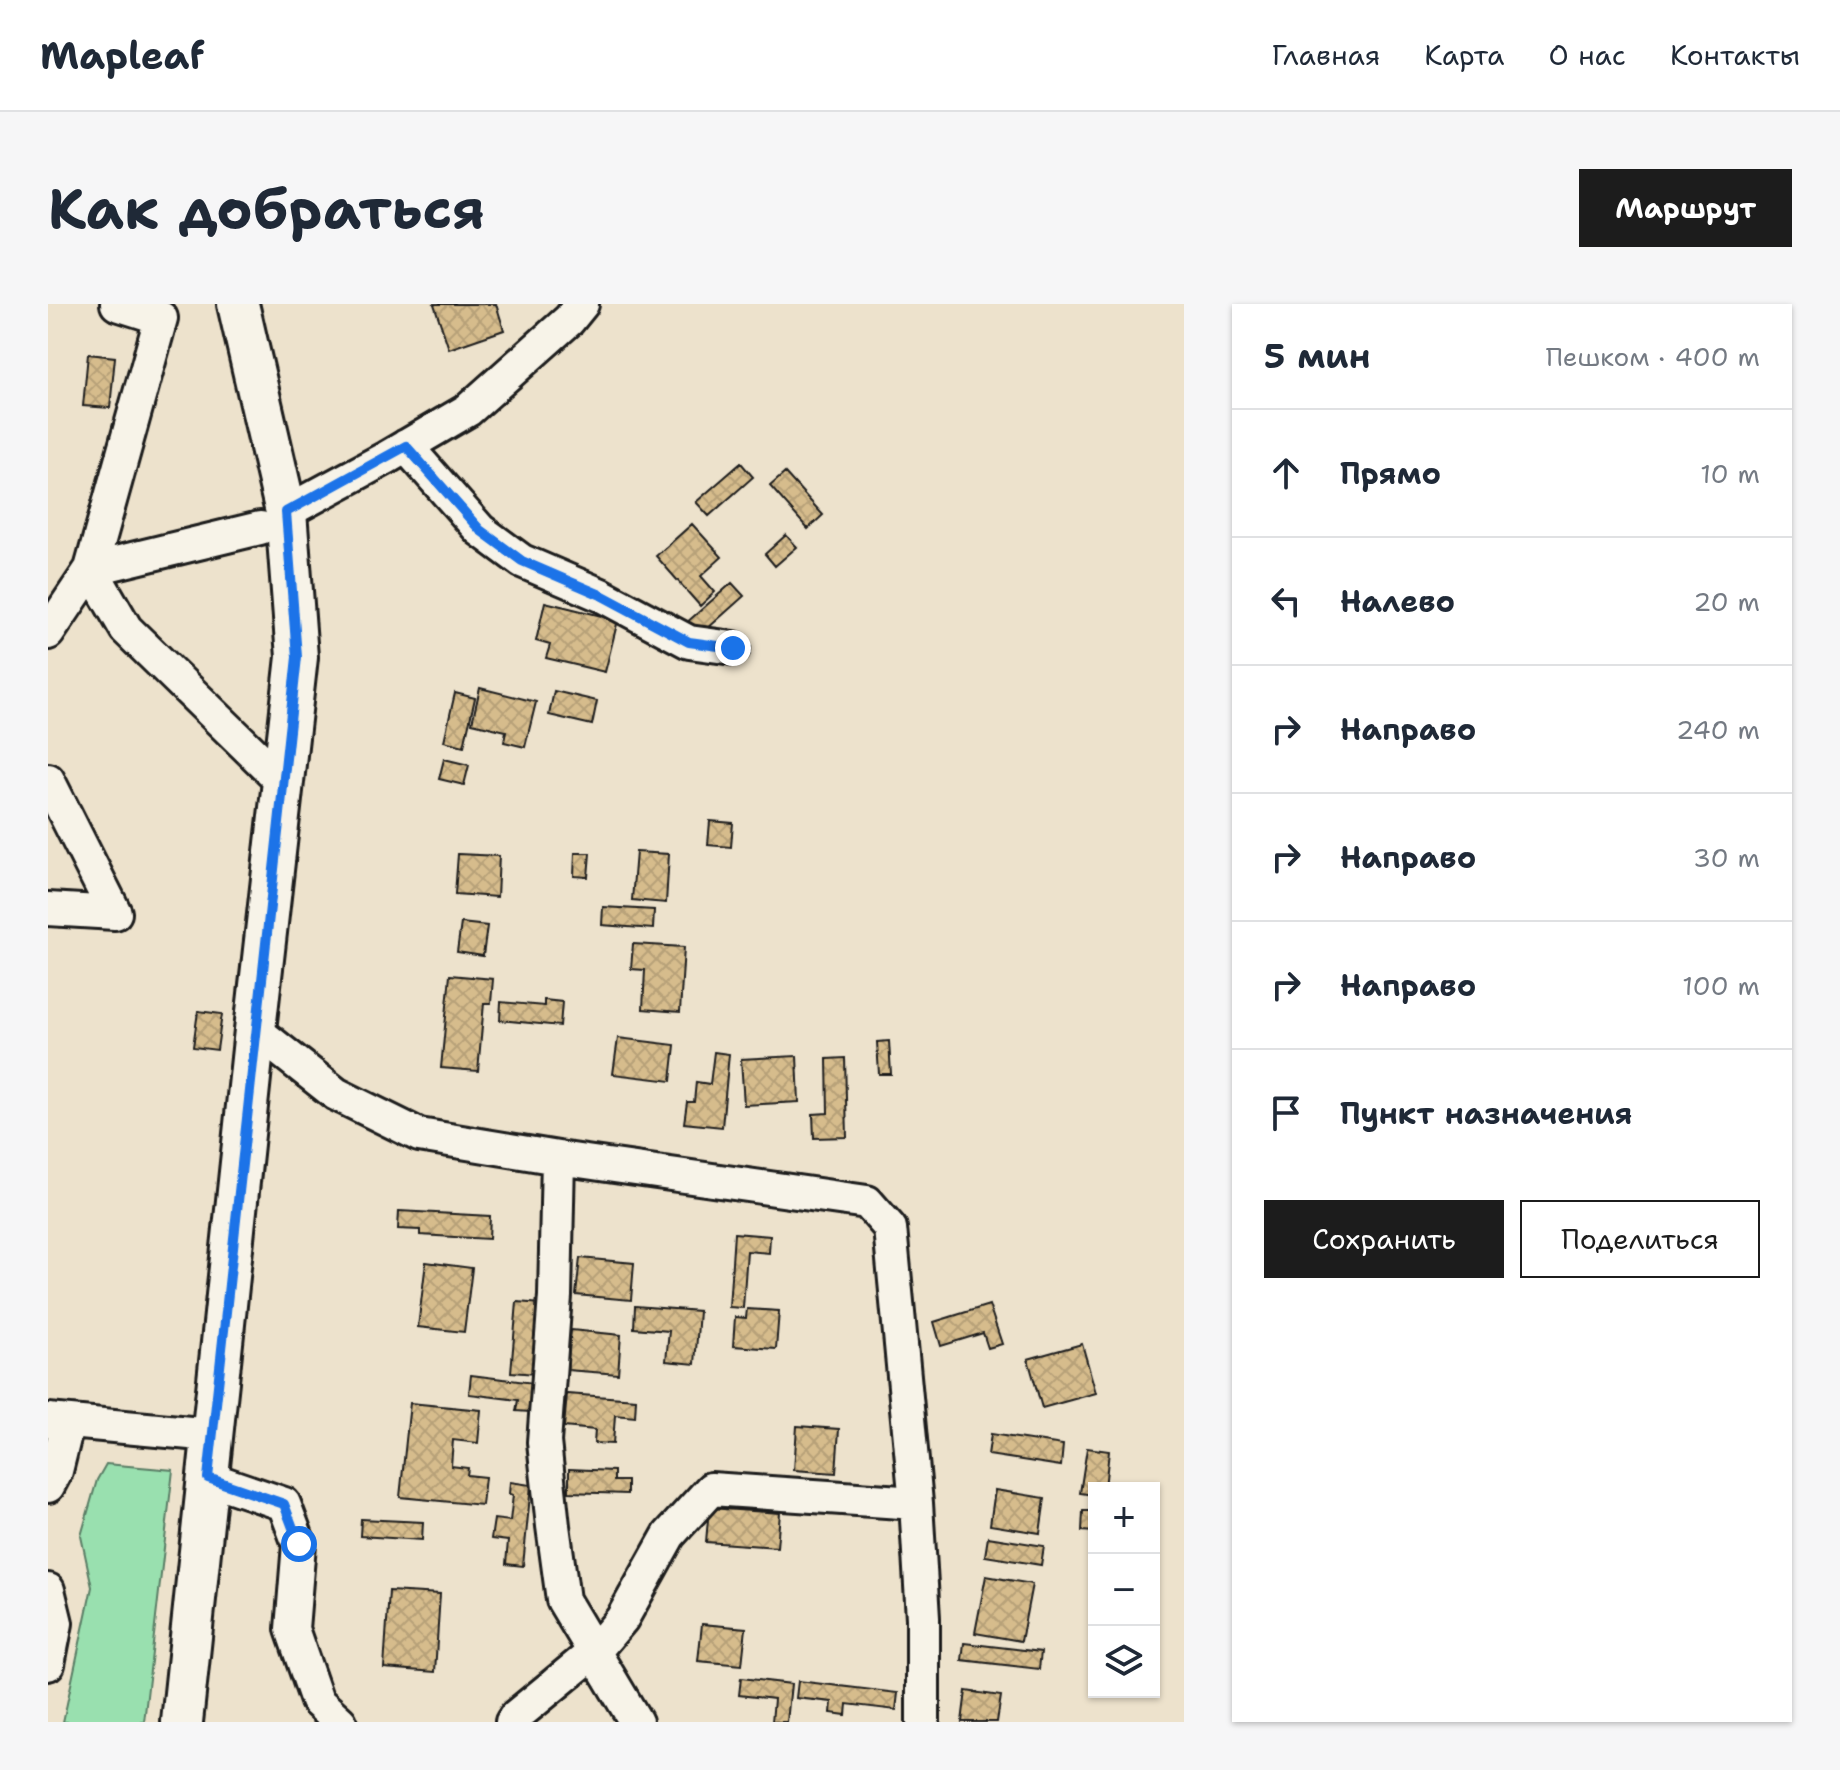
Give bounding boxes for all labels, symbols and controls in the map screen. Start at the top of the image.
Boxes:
text: Mapleaf [40,30,205,81]
text: Главная [1272,36,1380,74]
text: Карта [1424,36,1504,74]
text: О нас [1548,36,1626,74]
text: Контакты [1670,36,1800,74]
button: Маршрут [1579,169,1792,247]
text: Как добраться [48,171,485,246]
text: 5 мин [1264,333,1371,379]
text: Пешком · 400 m [1546,339,1760,374]
icon: ahead [1264,451,1308,495]
text: Прямо [1340,453,1441,494]
text: 10 m [1700,456,1760,491]
icon: left [1264,579,1308,623]
text: Налево [1340,581,1455,622]
text: 20 m [1693,584,1760,619]
route end [715,630,751,666]
icon: right [1264,707,1308,751]
text: Направо [1340,709,1476,750]
text: 240 m [1676,712,1760,747]
icon: right [1264,835,1308,879]
text: Направо [1340,837,1476,878]
text: 30 m [1693,840,1760,875]
icon: right [1264,963,1308,1007]
text: Направо [1340,965,1476,1006]
text: 100 m [1682,968,1760,1003]
icon: arrive [1264,1091,1308,1135]
text: Пункт назначения [1340,1093,1632,1134]
button: Сохранить [1264,1200,1504,1278]
button: Поделиться [1520,1200,1760,1278]
map controls [1088,1482,1160,1698]
button: + [1088,1482,1160,1554]
route start [281,1526,317,1562]
button: − [1088,1554,1160,1626]
button: layers [1088,1626,1160,1698]

